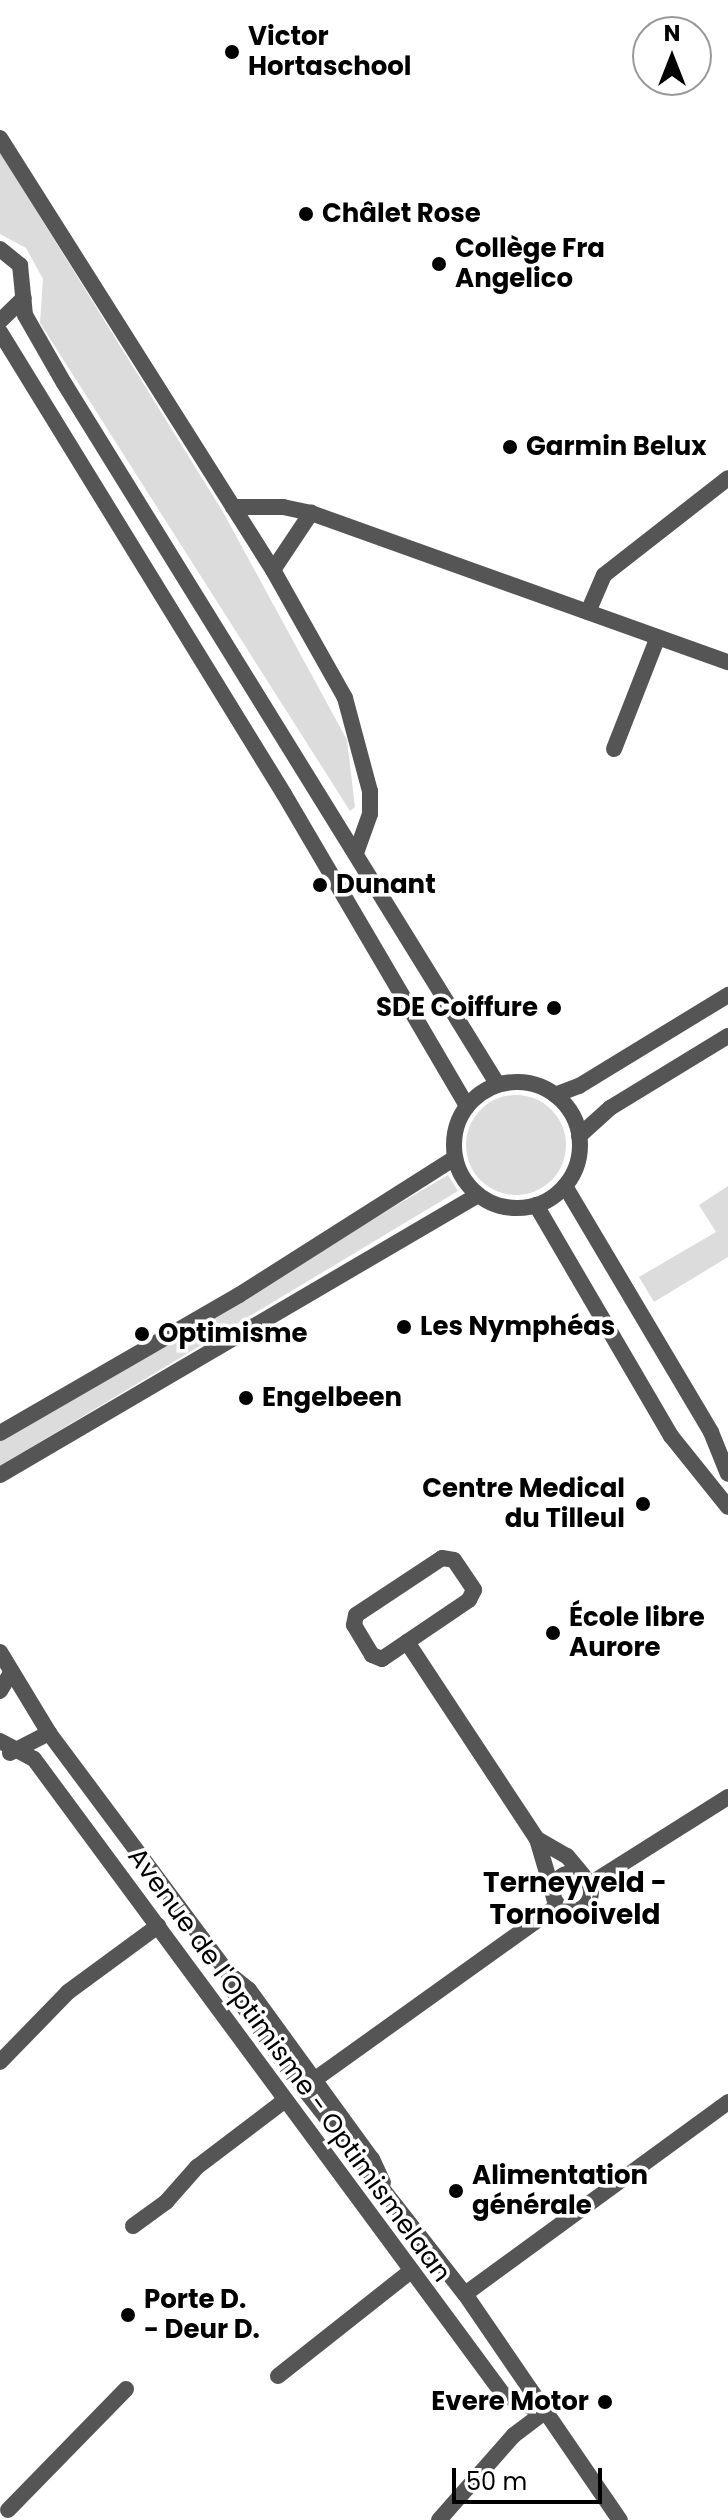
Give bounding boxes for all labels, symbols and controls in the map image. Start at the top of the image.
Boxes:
north arrow [632,16,712,96]
text: N [664,18,680,49]
place label: Victor Hortaschool [248,21,411,82]
marker: Victor Hortaschool [223,43,241,61]
place label: Châlet Rose [322,198,481,230]
marker: Châlet Rose [297,205,315,223]
place label: Collège Fra Angelico [455,233,605,294]
marker: Collège Fra Angelico [430,255,448,273]
place label: Garmin Belux [526,431,706,463]
marker: Garmin Belux [501,438,519,456]
place label: Dunant [336,869,436,901]
marker: Dunant [311,876,329,894]
place label: SDE Coiffure [376,992,538,1024]
marker: SDE Coiffure [545,999,563,1017]
place label: Les Nymphéas [420,1311,615,1343]
place label: Optimisme [158,1318,308,1350]
marker: Les Nymphéas [395,1318,413,1336]
marker: Optimisme [133,1325,151,1343]
place label: Engelbeen [262,1382,402,1414]
marker: Engelbeen [237,1389,255,1407]
place label: Centre Medical du Tilleul [422,1473,625,1534]
marker: Centre Medical du Tilleul [632,1493,654,1515]
place label: École libre Aurore [569,1602,705,1664]
marker: École libre Aurore [544,1624,562,1642]
street label: Avenue de l'Optimisme - Optimismelaan [121,1842,457,2288]
district label: Terneyveld - Tornooiveld [483,1866,667,1932]
place label: Alimentation générale [472,2160,648,2222]
marker: Alimentation générale [447,2182,465,2200]
place label: Porte D. - Deur D. [144,2284,260,2346]
marker: Porte D. - Deur D. [119,2306,137,2324]
place label: Evere Motor [431,2386,589,2418]
marker: Evere Motor [596,2393,614,2411]
scale bar [456,2452,606,2502]
text: 50 m [466,2465,527,2498]

